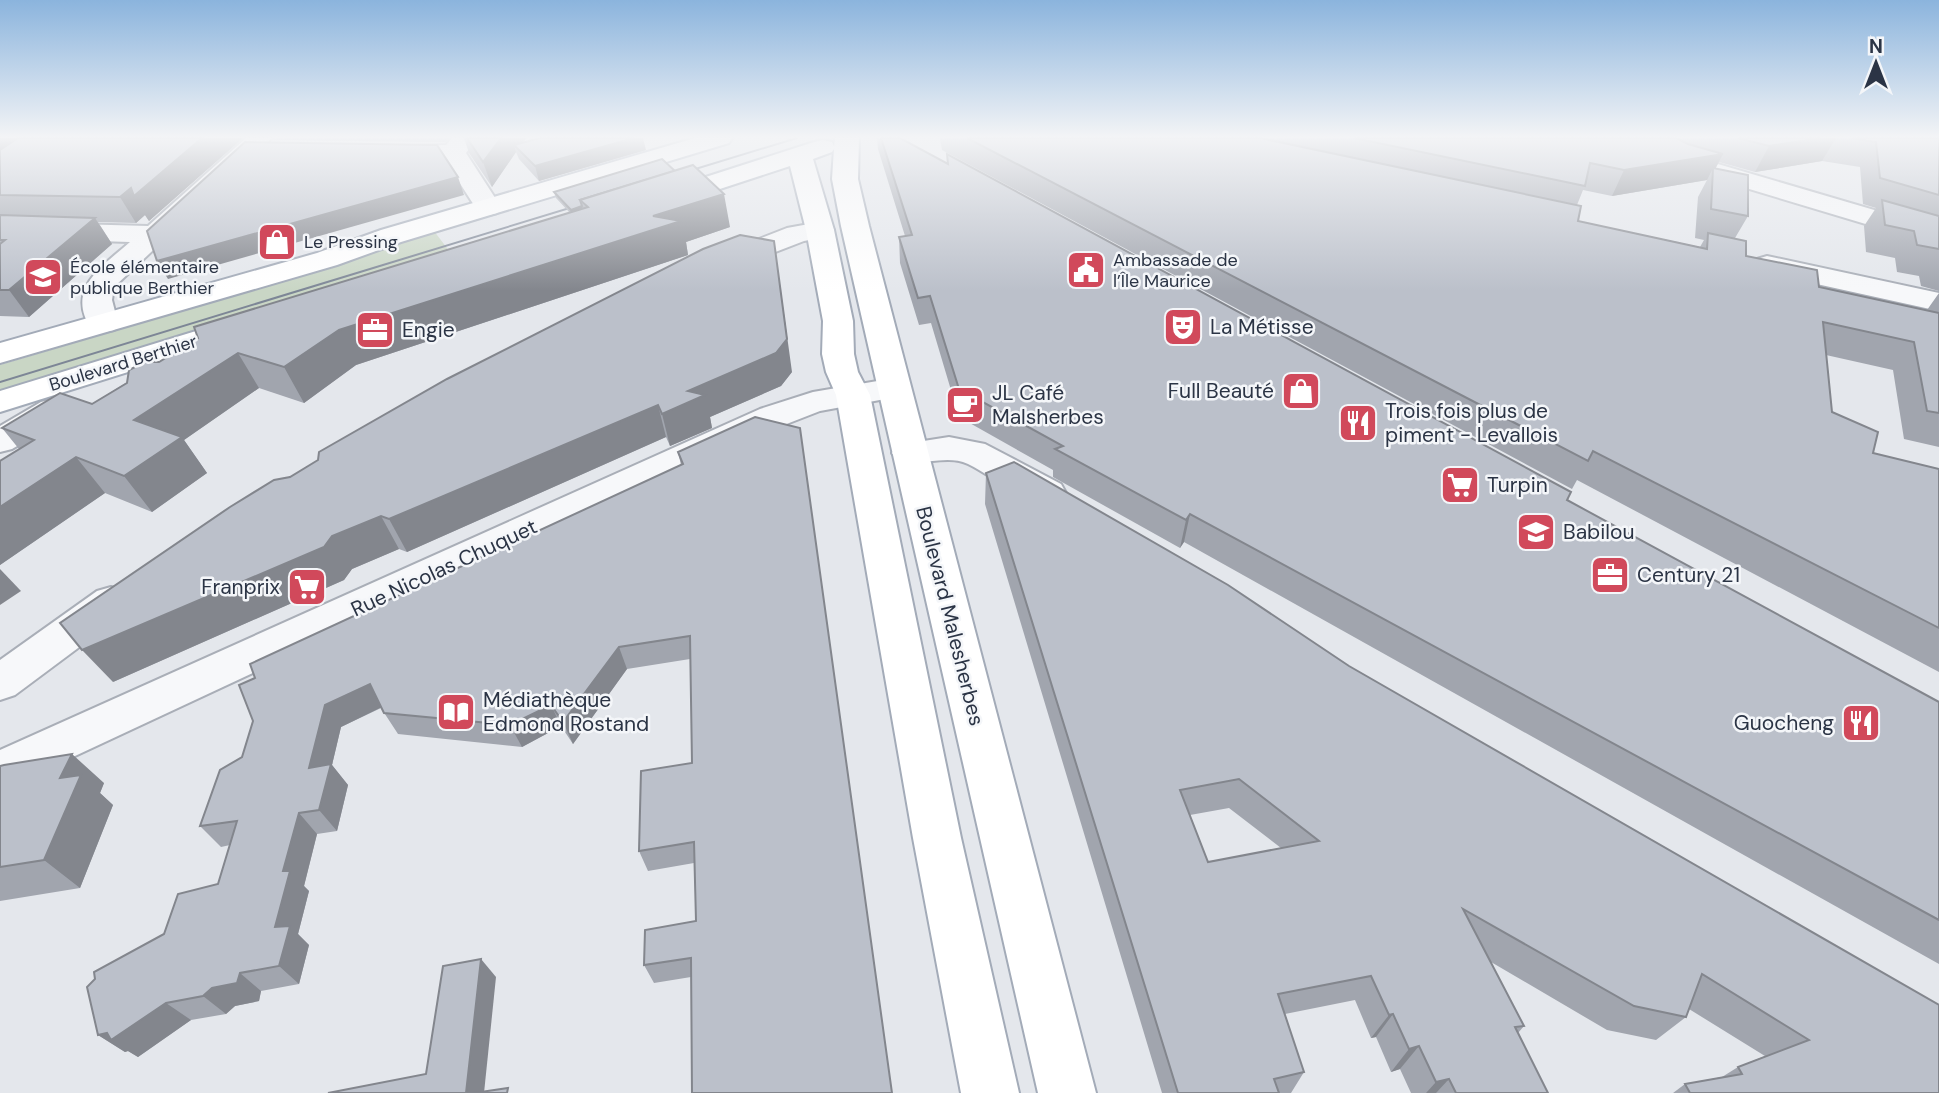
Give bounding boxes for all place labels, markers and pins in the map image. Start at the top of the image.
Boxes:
shop icon: Le Pressing [256,221,298,263]
place label: Le Pressing [304,230,398,254]
place label: Ambassade de l’Île Maurice [1113,248,1238,293]
public building icon: Ambassade de l’Île Maurice [1065,249,1107,291]
place label: École élémentaire publique Berthier [70,255,219,300]
school or university icon: École élémentaire publique Berthier [22,256,64,298]
theatre icon: La Métisse [1162,306,1204,348]
office icon: Engie [354,309,396,351]
place label: La Métisse [1210,313,1314,341]
place label: Engie [402,316,455,344]
shop icon: Full Beauté [1280,370,1322,412]
place label: Full Beauté [1168,377,1274,405]
place label: JL Café Malsherbes [992,379,1104,431]
cafe icon: JL Café Malsherbes [944,384,986,426]
place label: Trois fois plus de piment - Levallois [1385,397,1558,449]
restaurant icon: Trois fois plus de piment - Levallois [1337,402,1379,444]
supermarket icon: Turpin [1439,464,1481,506]
place label: Turpin [1487,471,1548,499]
school or university icon: Babilou [1515,511,1557,553]
place label: Babilou [1563,518,1634,546]
office icon: Century 21 [1589,554,1631,596]
place label: Century 21 [1637,561,1740,589]
supermarket icon: Franprix [286,566,328,608]
place label: Franprix [201,573,280,601]
place label: Médiathèque Edmond Rostand [483,686,649,738]
library icon: Médiathèque Edmond Rostand [435,691,477,733]
restaurant icon: Guocheng [1840,702,1882,744]
place label: Guocheng [1734,709,1834,737]

